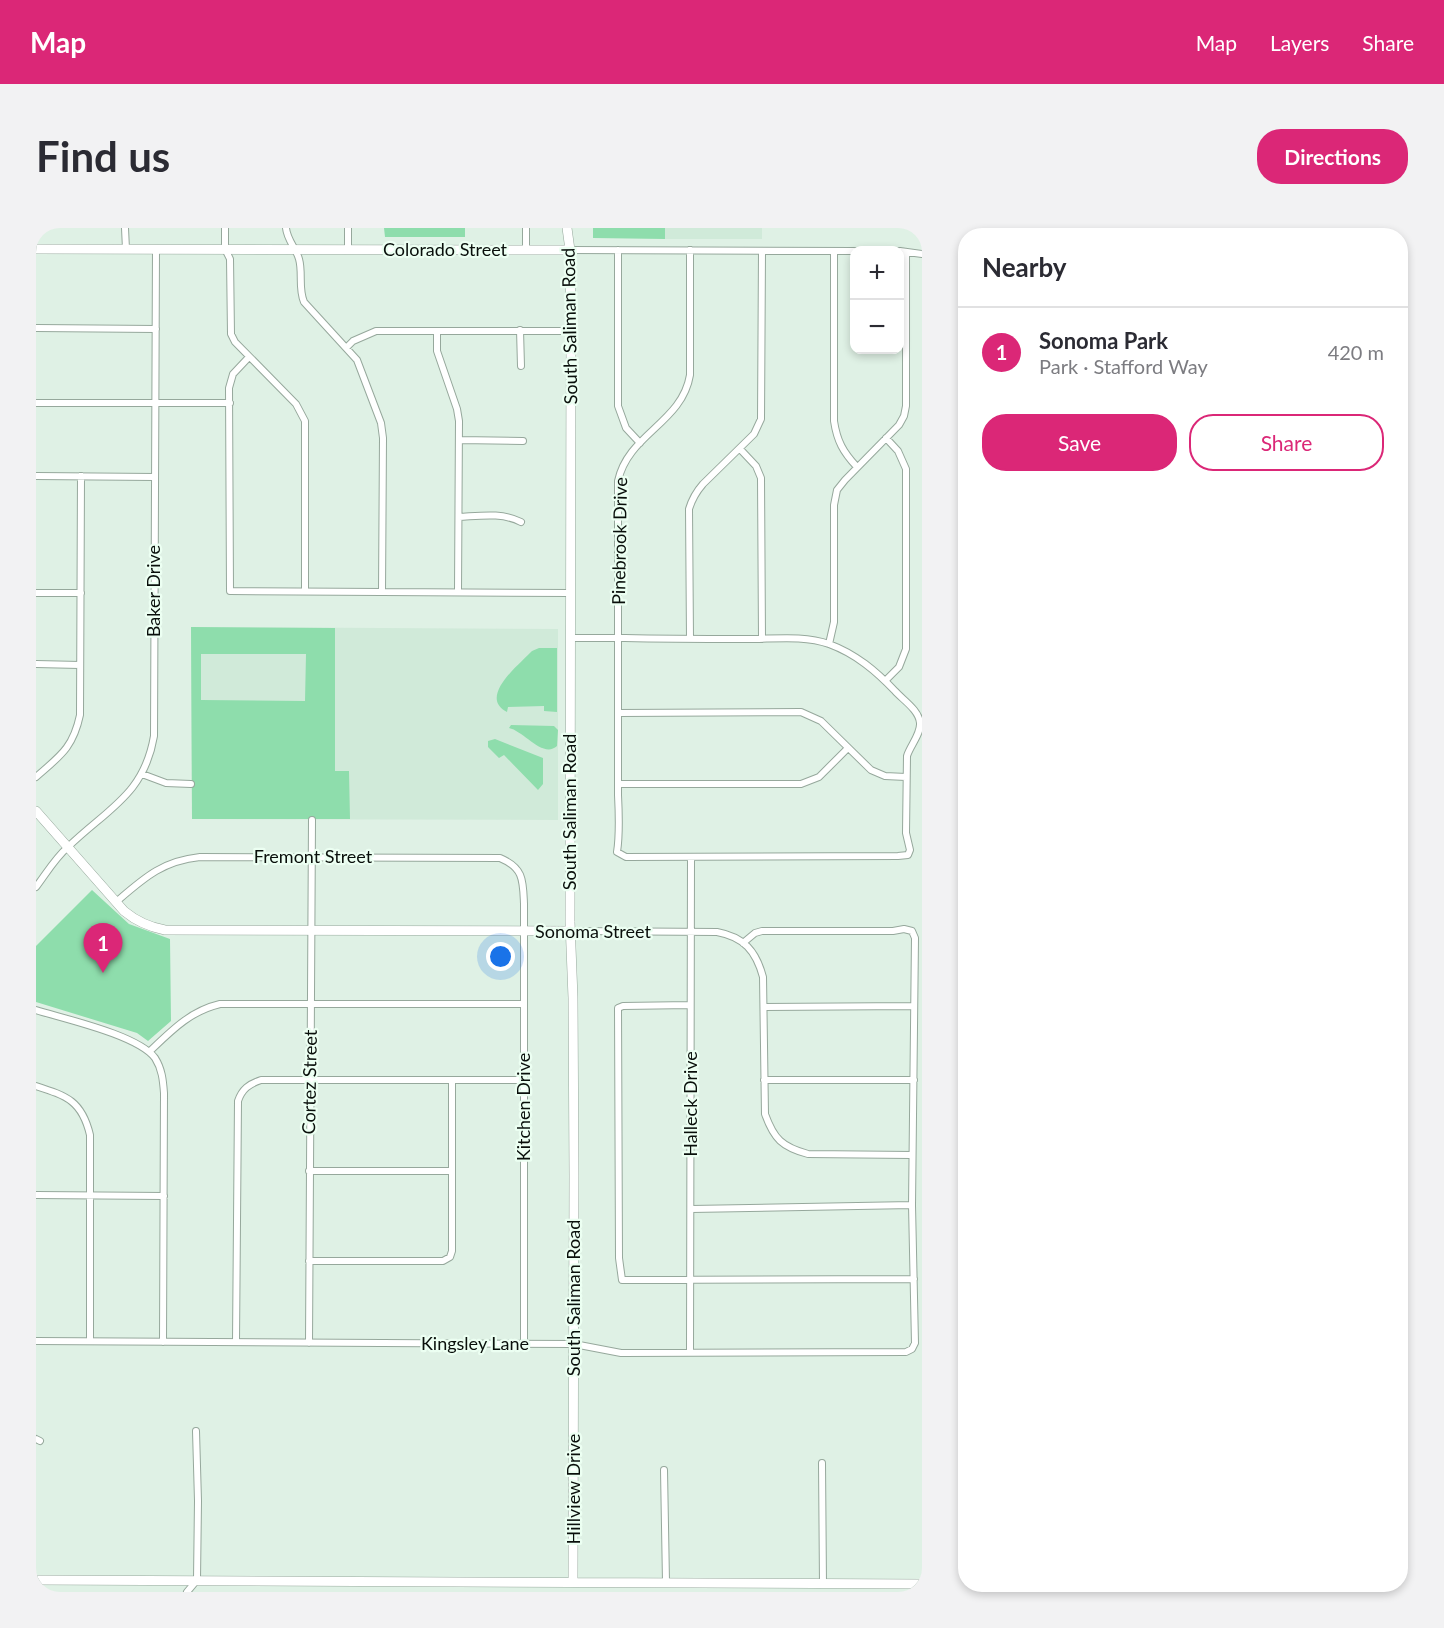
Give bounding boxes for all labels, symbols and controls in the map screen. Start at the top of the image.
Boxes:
text: Map [30,25,86,59]
text: Map [1196,30,1237,55]
text: Layers [1270,30,1329,55]
text: Share [1362,30,1414,55]
button: Directions [1257,129,1408,184]
text: Find us [36,131,170,181]
street label: Colorado Street [383,238,508,260]
map controls [850,246,904,354]
button: + [850,246,904,300]
street label: South Saliman Road [557,248,581,404]
text: Nearby [982,251,1067,283]
button: − [850,300,904,354]
text: Sonoma Park [1039,327,1168,354]
text: 1 [996,340,1007,364]
text: 420 m [1328,340,1384,364]
text: Park · Stafford Way [1039,354,1208,378]
button: Save [982,414,1177,471]
button: Share [1189,414,1384,471]
street label: Pinebrook Drive [607,477,631,605]
street label: Baker Drive [142,545,164,637]
street label: South Saliman Road [558,734,580,890]
street label: Fremont Street [254,845,373,867]
street label: Sonoma Street [535,920,652,942]
pin: 1 [84,924,122,973]
your location [486,942,515,971]
street label: Cortez Street [297,1029,321,1134]
street label: Halleck Drive [679,1051,701,1157]
street label: Kitchen Drive [512,1053,534,1161]
street label: South Saliman Road [562,1220,584,1376]
street label: Kingsley Lane [421,1332,529,1354]
street label: Hillview Drive [562,1434,584,1544]

